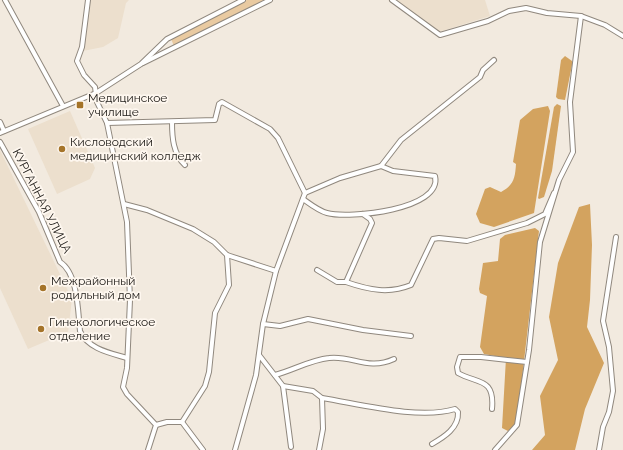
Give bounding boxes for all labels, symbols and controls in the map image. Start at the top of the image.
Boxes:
place label: Медицинское училище [88,91,167,119]
marker: Медицинское училище [75,100,85,110]
place label: Кисловодский медицинский колледж [70,135,201,163]
marker: Кисловодский медицинский колледж [57,144,67,154]
street label: КУРГАННАЯ УЛИЦА [10,146,74,256]
place label: Межрайонный родильный дом [51,274,140,302]
marker: Межрайонный родильный дом [38,283,48,293]
place label: Гинекологическое отделение [49,315,155,343]
marker: Гинекологическое отделение [36,324,46,334]

